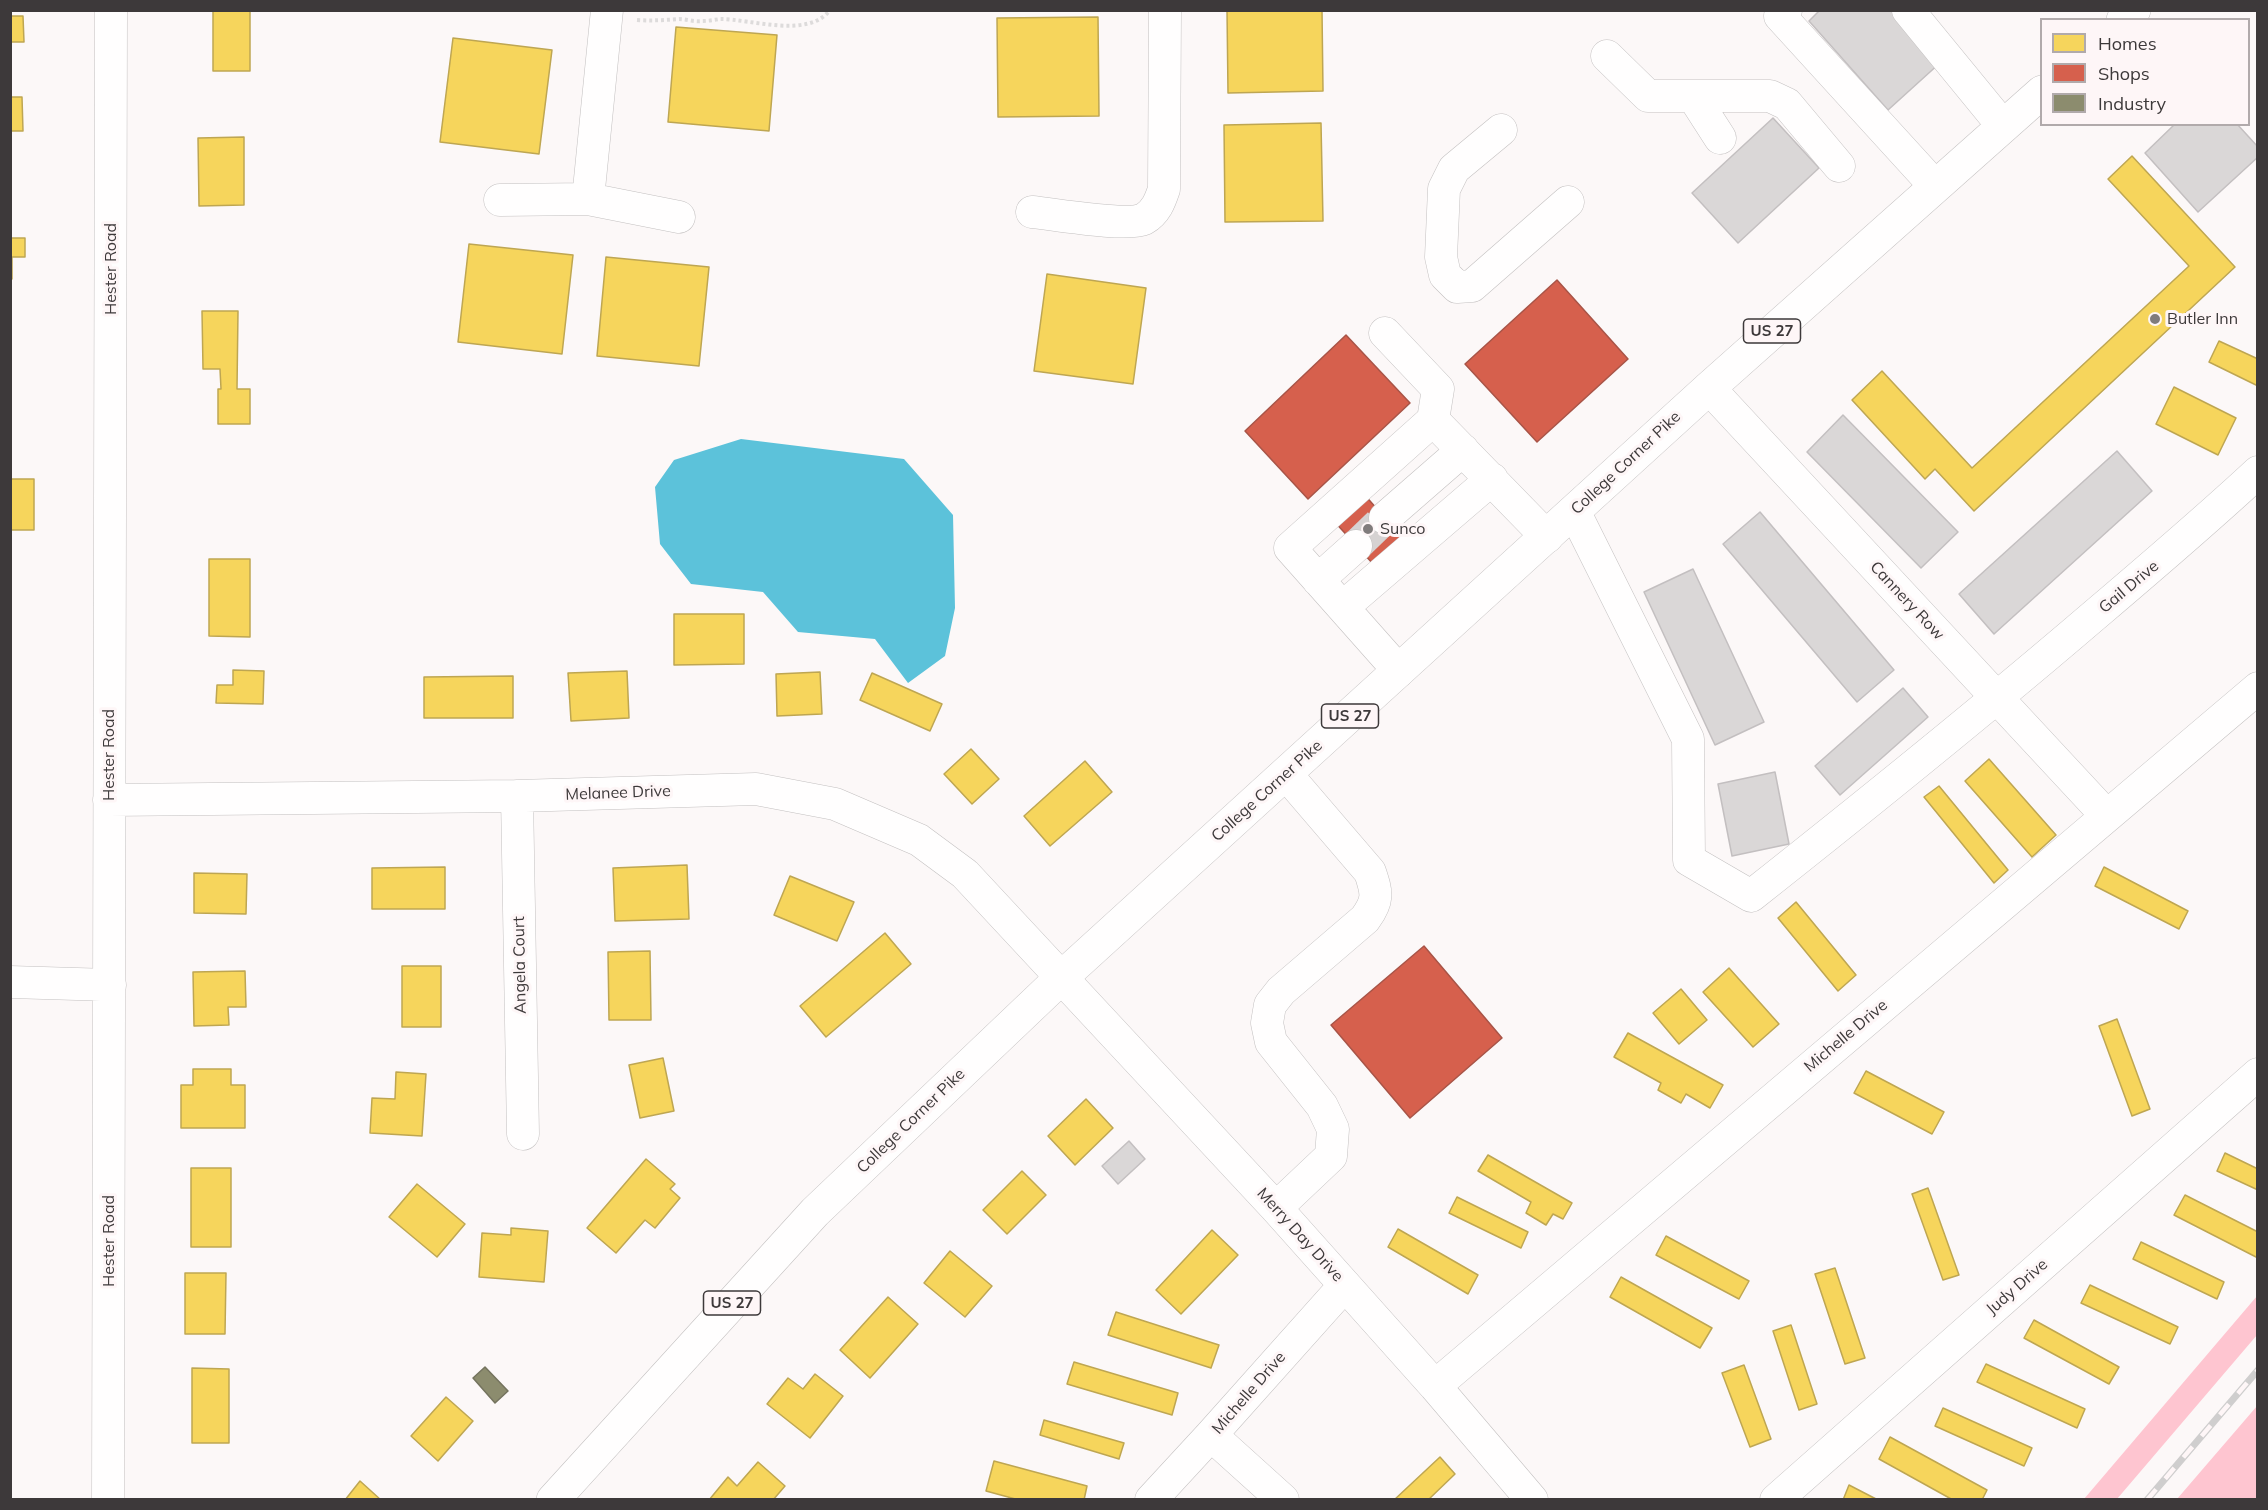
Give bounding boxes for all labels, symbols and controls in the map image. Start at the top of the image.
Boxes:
legend [2040,18,2250,126]
text: Homes [2098,32,2157,55]
text: Shops [2098,62,2150,85]
text: Industry [2098,92,2166,115]
street label: Hester Road [101,223,121,315]
place label: Butler Inn [2167,309,2238,329]
marker: Butler Inn [2148,312,2162,326]
road number: US 27 [1744,319,1800,343]
street label: College Corner Pike [1567,407,1685,519]
place label: Sunco [1380,519,1425,539]
marker: Sunco [1361,522,1375,536]
street label: Gail Drive [2095,557,2163,617]
street label: Cannery Row [1866,558,1948,644]
road number: US 27 [1322,704,1378,728]
street label: Hester Road [99,709,119,801]
street label: College Corner Pike [1208,736,1326,846]
street label: Melanee Drive [565,782,671,804]
street label: Angela Court [510,916,530,1014]
street label: Michelle Drive [1800,996,1892,1076]
street label: College Corner Pike [853,1065,969,1177]
street label: Merry Day Drive [1253,1184,1347,1286]
street label: Hester Road [99,1195,119,1287]
street label: Judy Drive [1982,1255,2052,1319]
road number: US 27 [704,1291,760,1315]
street label: Michelle Drive [1208,1348,1290,1438]

